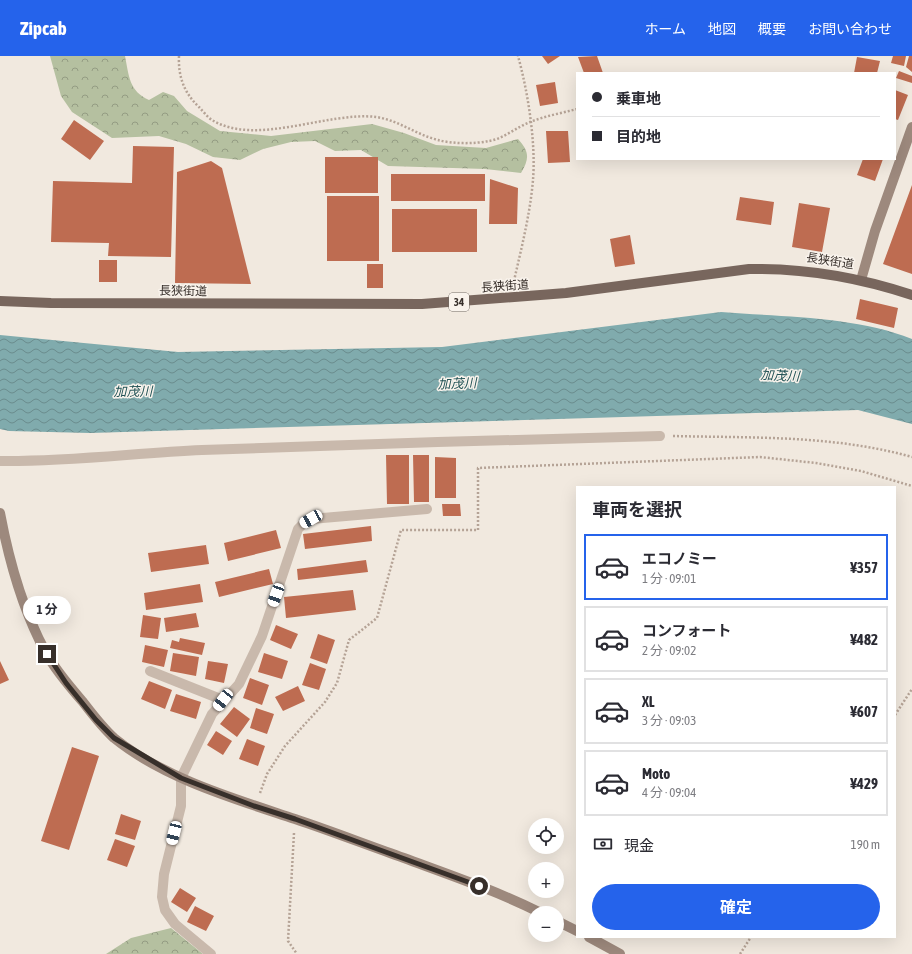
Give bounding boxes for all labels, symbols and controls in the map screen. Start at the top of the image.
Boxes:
text: Zipcab [20,17,67,39]
text: ホーム [644,21,686,37]
text: 地図 [708,21,736,37]
text: 概要 [758,21,786,37]
text: お問い合わせ [808,21,892,37]
text: 乗車地 [616,90,661,107]
text: 目的地 [616,128,661,145]
street label: 長狭街道 [805,250,855,272]
street label: 長狭街道 [481,277,529,295]
street label: 長狭街道 [159,284,207,298]
road number: 34 [449,293,469,311]
water label: 加茂川 [760,367,802,384]
water label: 加茂川 [437,375,479,392]
water label: 加茂川 [113,384,155,399]
text: 車両を選択 [592,499,682,520]
car [298,508,324,530]
icon: car [594,549,630,585]
text: エコノミー [642,550,717,567]
text: ¥357 [850,559,878,576]
text: 1 分 · 09:01 [642,571,696,586]
car [266,582,286,608]
callout: 1 分 [23,596,71,624]
text: 1 分 [37,602,57,617]
icon: car [594,621,630,657]
text: コンフォート [642,622,732,639]
text: ¥482 [850,631,878,648]
text: 2 分 · 09:02 [642,643,696,658]
route end [38,645,56,663]
car [211,687,235,713]
icon: car [594,693,630,729]
text: XL [642,693,655,710]
text: ¥607 [850,703,878,720]
text: 3 分 · 09:03 [642,713,696,728]
icon: car [594,765,630,801]
text: Moto [642,765,670,782]
text: ¥429 [850,775,878,792]
text: 4 分 · 09:04 [642,785,696,800]
map controls [528,818,564,942]
button: locate [528,818,564,854]
car [165,820,183,846]
icon: cash [592,833,614,855]
text: 現金 [624,837,654,854]
text: 190 m [851,837,880,852]
button: + [528,862,564,898]
route start [470,877,488,895]
button: 確定 [592,884,880,930]
button: − [528,906,564,942]

